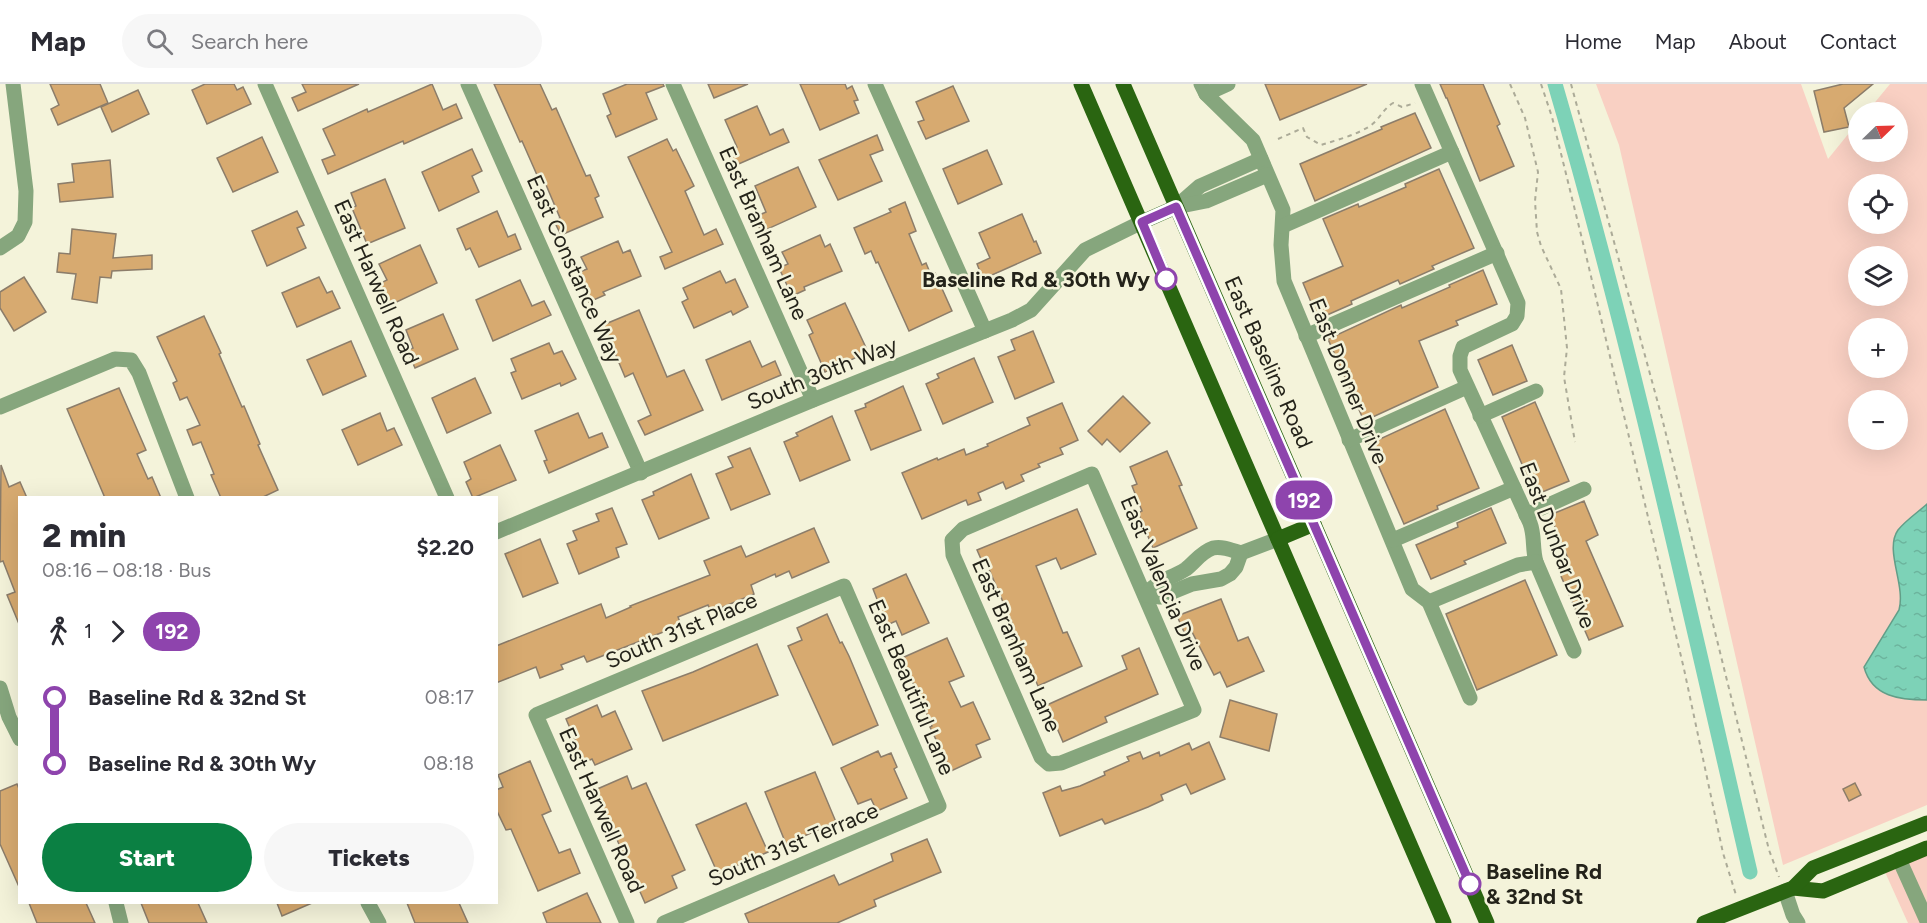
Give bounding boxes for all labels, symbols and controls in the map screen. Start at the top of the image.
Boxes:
search box [122,14,542,68]
text: Map [30,24,86,58]
icon: search [143,25,176,58]
text: Search here [191,28,308,55]
text: Home [1565,29,1622,54]
text: Map [1655,29,1696,54]
text: About [1729,29,1787,54]
text: Contact [1820,29,1897,54]
north arrow [1848,102,1908,162]
map controls [1848,102,1908,450]
street label: East Branham Lane [713,142,814,324]
street label: East Constance Way [521,171,628,368]
button: locate [1848,174,1908,234]
street label: East Harwell Road [328,195,425,369]
button: layers [1848,246,1908,306]
place label: Baseline Rd & 30th Wy [922,266,1150,293]
marker: Baseline Rd & 30th Wy [1155,268,1177,290]
street label: East Baseline Road [1218,272,1319,452]
street label: East Donner Drive [1303,294,1394,468]
button: + [1848,318,1908,378]
street label: South 30th Way [743,331,902,416]
button: − [1848,390,1908,450]
street label: East Dunbar Drive [1513,458,1602,632]
line badge: 192 [1270,480,1338,520]
text: 192 [1287,488,1321,513]
street label: East Valencia Drive [1114,492,1213,675]
text: 2 min [42,516,126,555]
text: $2.20 [417,534,474,561]
street label: East Branham Lane [966,554,1067,736]
text: 08:16 – 08:18 · Bus [42,558,211,582]
street label: South 31st Place [601,586,761,675]
street label: East Beautiful Lane [862,595,961,779]
icon: walk [42,615,75,648]
icon: forward [101,615,134,648]
text: 1 [84,619,92,643]
text: 192 [155,619,188,644]
text: Baseline Rd & 32nd St [88,684,307,711]
text: 08:17 [425,685,474,709]
street label: East Harwell Road [553,723,650,897]
text: Baseline Rd & 30th Wy [88,750,316,777]
text: 08:18 [423,751,474,775]
street label: South 31st Terrace [704,796,882,893]
button: Start [42,823,252,892]
button: Tickets [264,823,474,892]
place label: Baseline Rd & 32nd St [1486,858,1602,910]
marker: Baseline Rd & 32nd St [1459,873,1481,895]

